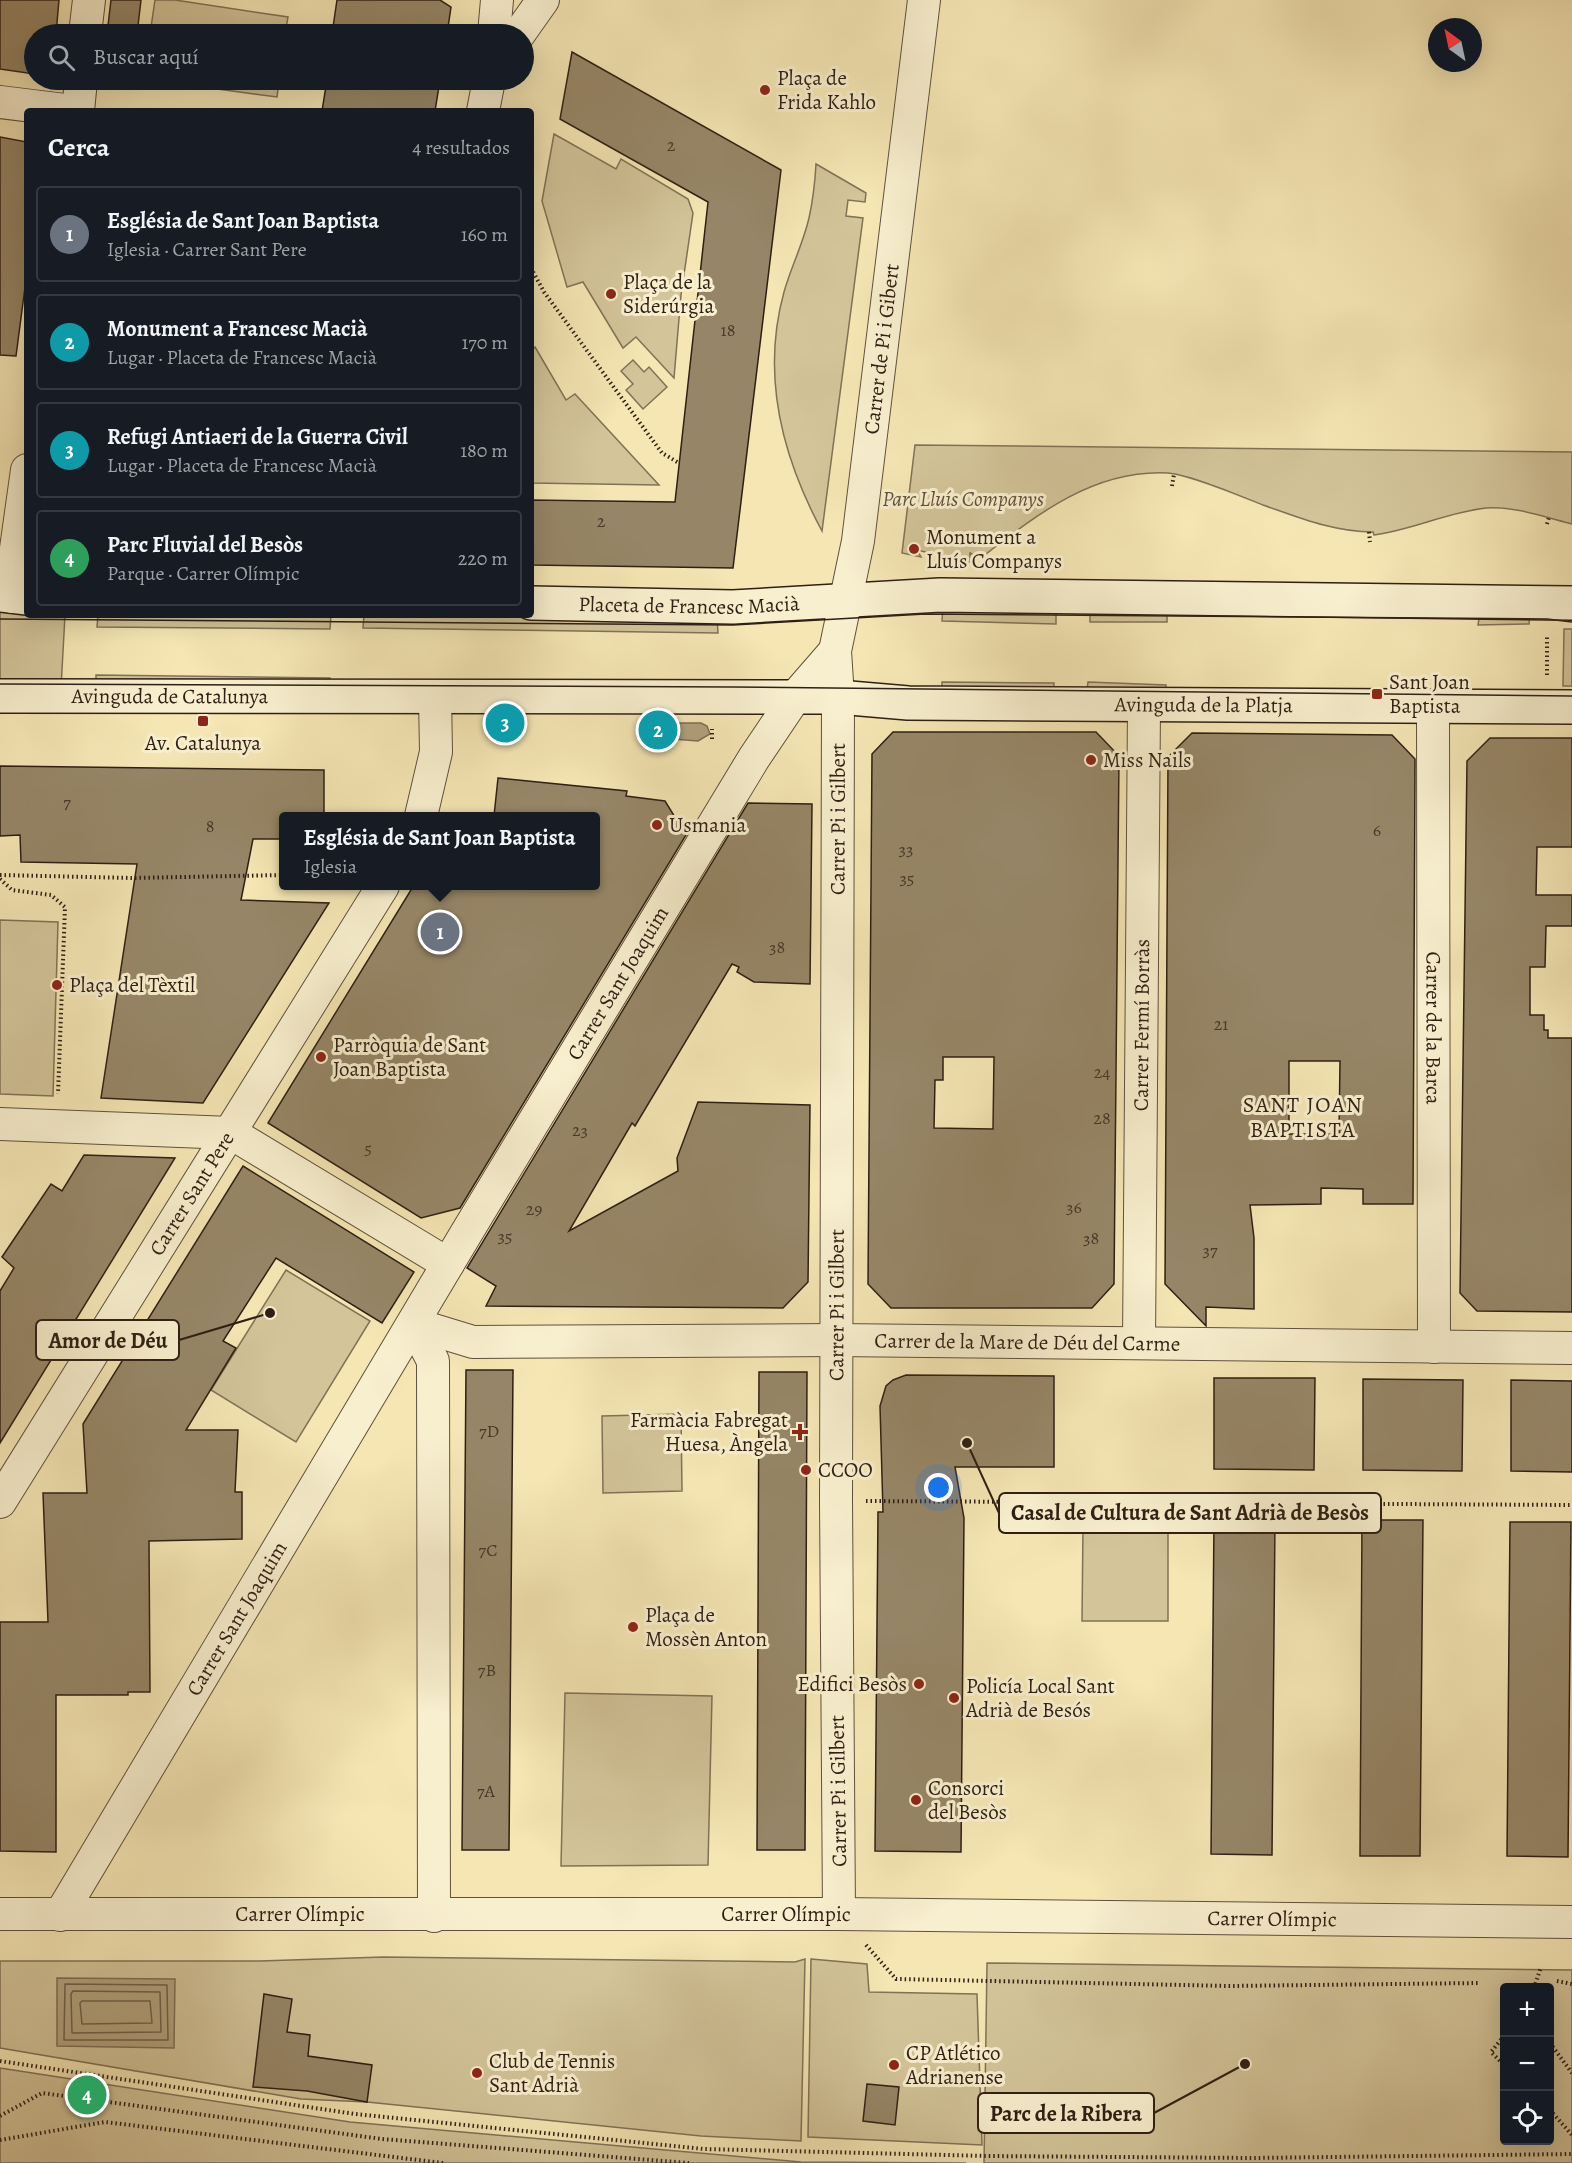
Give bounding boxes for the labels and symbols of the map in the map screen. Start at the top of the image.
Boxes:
north arrow [1428,18,1482,72]
place label: Plaça de Frida Kahlo [777,64,876,116]
marker: Plaça de Frida Kahlo [758,83,772,97]
house number: 2 [667,133,676,157]
street label: Carrer de Pi i Gibert [857,262,906,436]
place label: Plaça de la Siderúrgia [623,268,714,320]
marker: Plaça de la Siderúrgia [604,287,618,301]
house number: 18 [721,318,735,342]
park label: Parc Lluís Companys [882,485,1044,513]
house number: 2 [597,509,606,533]
place label: Monument a Lluís Companys [926,523,1062,575]
marker: Monument a Lluís Companys [907,542,921,556]
street label: Placeta de Francesc Macià [578,589,801,621]
place label: Sant Joan Baptista [1389,668,1470,720]
street label: Avinguda de Catalunya [71,682,269,710]
marker: Sant Joan Baptista [1370,687,1384,701]
street label: Avinguda de la Platja [1114,690,1293,719]
pin: 3 [486,700,524,746]
pin: 2 [638,708,678,752]
marker: Av. Catalunya [196,714,210,728]
place label: Av. Catalunya [144,729,261,757]
street label: Carrer Pi i Gilbert [824,743,852,895]
place label: Miss Nails [1103,746,1192,774]
marker: Miss Nails [1084,753,1098,767]
house number: 7 [63,790,71,814]
place label: Usmania [669,811,746,839]
house number: 8 [206,814,214,838]
marker: Usmania [650,818,664,832]
house number: 6 [1373,818,1381,842]
house number: 33 [899,837,913,861]
house number: 35 [899,866,915,890]
street label: Carrer Sant Joaquim [560,901,675,1065]
pin: 1 [420,910,460,954]
house number: 38 [769,935,785,959]
street label: Carrer Fermí Borràs [1127,939,1156,1111]
street label: Carrer de la Barca [1419,951,1448,1105]
place label: Plaça del Tèxtil [69,971,195,999]
marker: Plaça del Tèxtil [50,978,64,992]
house number: 21 [1214,1012,1228,1036]
place label: Parròquia de Sant Joan Baptista [333,1031,486,1083]
marker: Parròquia de Sant Joan Baptista [314,1050,328,1064]
house number: 24 [1094,1060,1110,1084]
district label: SANT JOAN BAPTISTA [1243,1090,1363,1145]
house number: 28 [1093,1106,1111,1130]
house number: 23 [572,1118,588,1142]
street label: Carrer Sant Pere [143,1126,241,1261]
house number: 5 [364,1136,372,1160]
house number: 36 [1066,1195,1082,1219]
house number: 29 [526,1197,542,1221]
house number: 35 [497,1224,513,1248]
house number: 38 [1083,1226,1099,1250]
street label: Carrer Pi i Gilbert [822,1229,851,1381]
house number: 37 [1202,1238,1218,1262]
callout: Amor de Déu [36,1320,179,1360]
text: Amor de Déu [47,1326,169,1356]
street label: Carrer de la Mare de Déu del Carme [874,1326,1180,1358]
place label: Farmàcia Fabregat Huesa, Àngela [630,1406,788,1458]
house number: 7D [479,1419,499,1443]
marker: Farmàcia Fabregat Huesa, Àngela [793,1425,807,1439]
place label: CCOO [818,1456,873,1484]
marker: CCOO [799,1463,813,1477]
your location [924,1473,953,1502]
callout: Casal de Cultura de Sant Adrià de Besòs [999,1493,1381,1533]
text: Casal de Cultura de Sant Adrià de Besòs [1011,1498,1369,1528]
street label: Carrer Sant Joaquim [180,1536,294,1701]
house number: 7C [479,1538,497,1562]
place label: Plaça de Mossèn Anton [645,1601,767,1653]
marker: Plaça de Mossèn Anton [626,1620,640,1634]
house number: 7B [478,1658,496,1682]
place label: Edifici Besòs [798,1670,907,1698]
place label: Policía Local Sant Adrià de Besós [965,1672,1115,1724]
marker: Edifici Besòs [912,1677,926,1691]
marker: Policía Local Sant Adrià de Besós [947,1691,961,1705]
street label: Carrer Pi i Gilbert [823,1715,853,1867]
place label: Consorci del Besòs [928,1774,1007,1826]
house number: 7A [477,1779,496,1803]
marker: Consorci del Besòs [909,1793,923,1807]
street label: Carrer Olímpic [235,1900,365,1928]
street label: Carrer Olímpic [721,1900,851,1928]
street label: Carrer Olímpic [1207,1904,1337,1933]
place label: CP Atlético Adrianense [905,2039,1003,2091]
place label: Club de Tennis Sant Adrià [489,2047,615,2099]
marker: CP Atlético Adrianense [887,2058,901,2072]
marker: Club de Tennis Sant Adrià [470,2066,484,2080]
pin: 4 [68,2072,106,2118]
callout: Parc de la Ribera [978,2093,1154,2133]
text: Parc de la Ribera [990,2099,1143,2129]

